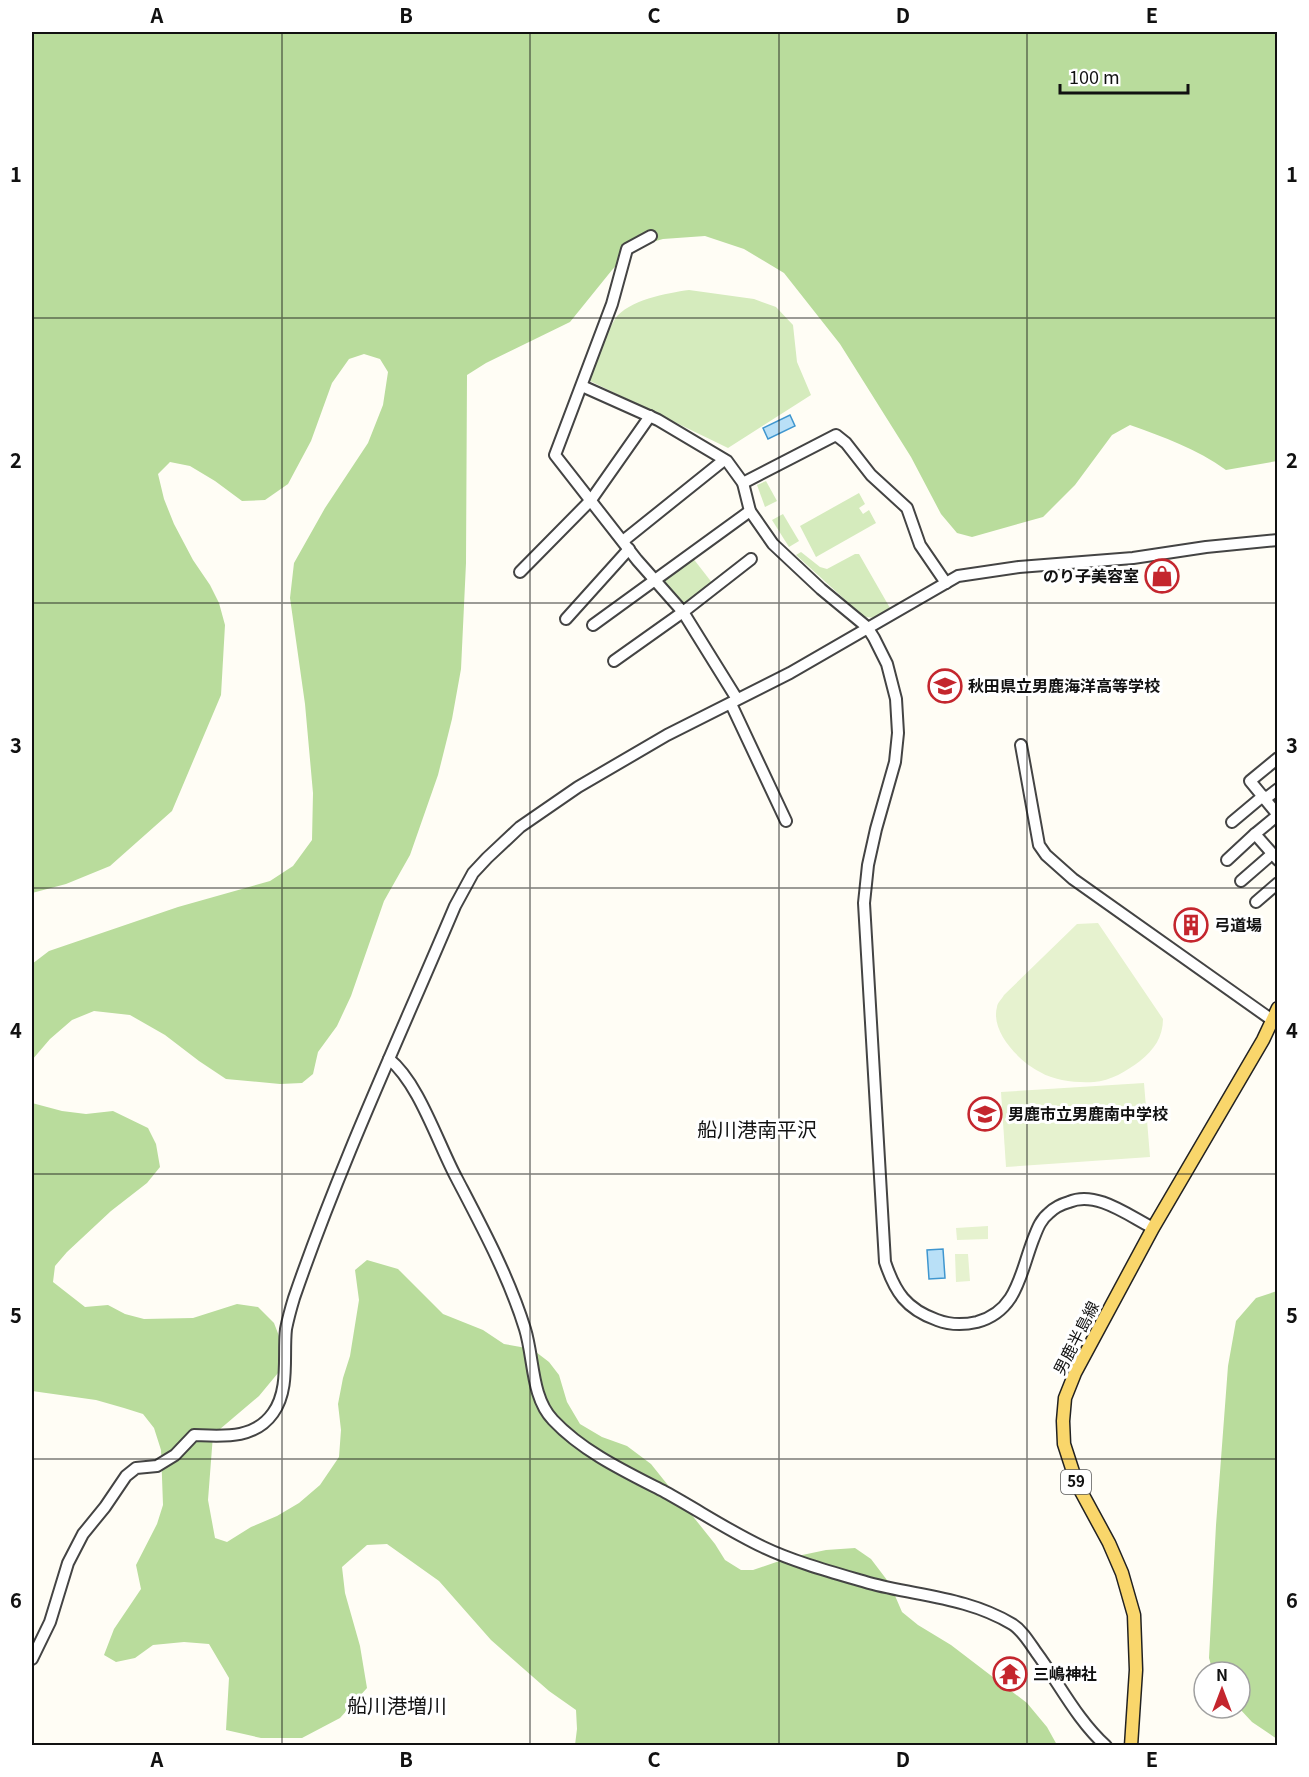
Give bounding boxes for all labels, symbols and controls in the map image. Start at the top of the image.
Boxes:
text: A [150,0,164,29]
text: B [399,0,413,29]
text: C [647,0,661,29]
text: D [896,0,910,29]
text: E [1146,0,1158,29]
scale bar [1060,57,1188,95]
text: 100 m [1069,63,1120,89]
text: 1 [10,159,22,188]
text: 1 [1286,159,1298,188]
text: 2 [10,445,22,474]
text: 2 [1286,445,1298,474]
shop icon: のり子美容室 [1144,558,1180,594]
place label: のり子美容室 [1043,563,1139,587]
school or university icon: 秋田県立男鹿海洋高等学校 [927,668,963,704]
place label: 秋田県立男鹿海洋高等学校 [968,673,1160,697]
text: 3 [10,730,22,759]
text: 3 [1286,730,1298,759]
building icon: 弓道場 [1173,907,1209,943]
place label: 弓道場 [1214,912,1262,936]
text: 4 [10,1015,22,1044]
text: 4 [1286,1015,1298,1044]
school or university icon: 男鹿市立男鹿南中学校 [967,1096,1003,1132]
place label: 男鹿市立男鹿南中学校 [1008,1101,1168,1125]
district label: 船川港南平沢 [697,1114,817,1143]
street label: 男鹿半島線 [1046,1296,1104,1379]
text: 5 [10,1300,22,1329]
text: 5 [1286,1300,1298,1329]
road number: 59 [1061,1470,1091,1494]
text: 6 [10,1585,22,1614]
text: 6 [1286,1585,1298,1614]
temple icon: 三嶋神社 [992,1656,1028,1692]
north arrow [1192,1660,1252,1720]
place label: 三嶋神社 [1033,1661,1097,1685]
text: N [1216,1662,1228,1686]
district label: 船川港増川 [347,1690,447,1719]
text: A [150,1744,164,1773]
text: B [399,1744,413,1773]
text: C [647,1744,661,1773]
text: D [896,1744,910,1773]
text: E [1146,1744,1158,1773]

